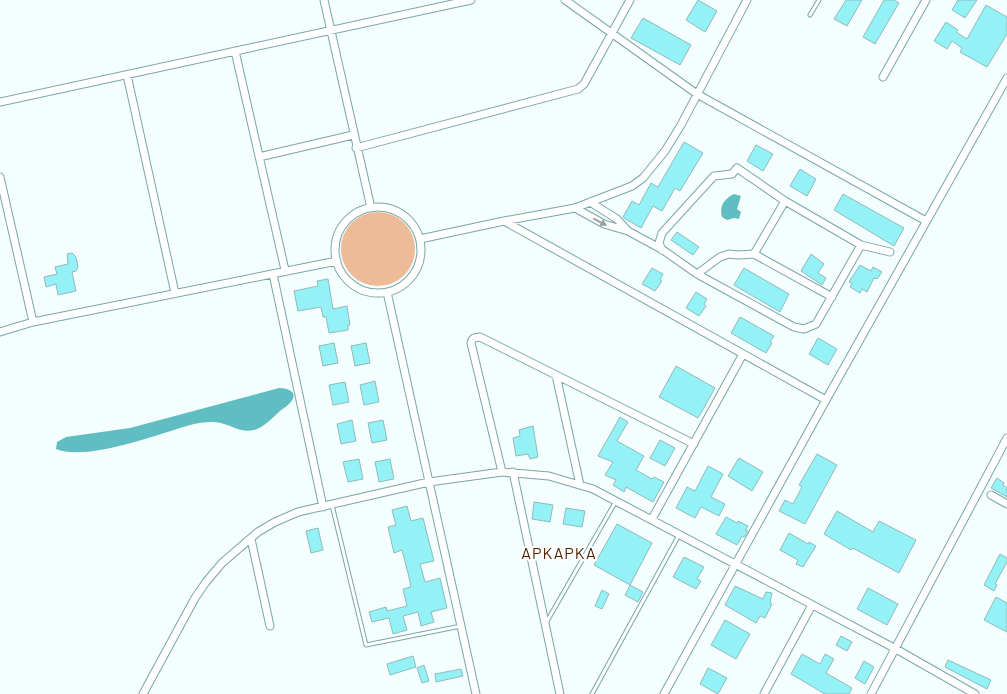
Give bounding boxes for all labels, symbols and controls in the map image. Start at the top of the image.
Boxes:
one-way arrow [593,218,608,226]
district label: APKAPKA [521,543,597,562]

